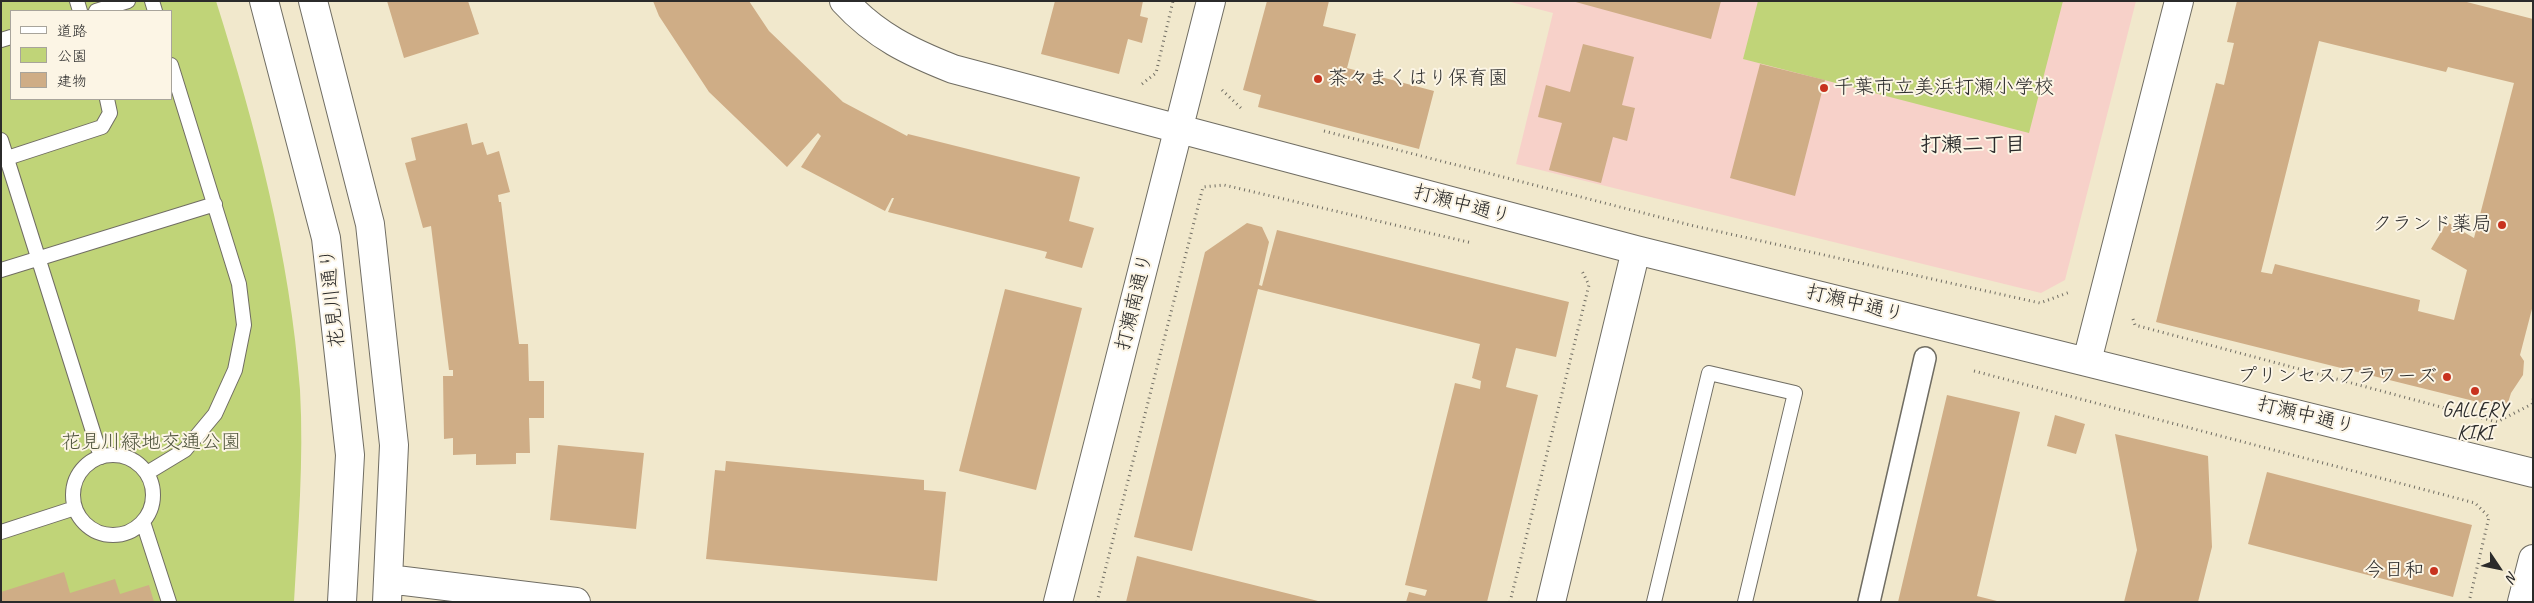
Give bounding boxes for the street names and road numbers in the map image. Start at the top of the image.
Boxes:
street label: 打瀬中通り [1411,180,1513,230]
street label: 花見川通り [316,247,350,349]
street label: 打瀬南通り [1111,251,1159,353]
street label: 打瀬中通り [1804,280,1906,328]
street label: 打瀬中通り [2255,392,2357,440]

